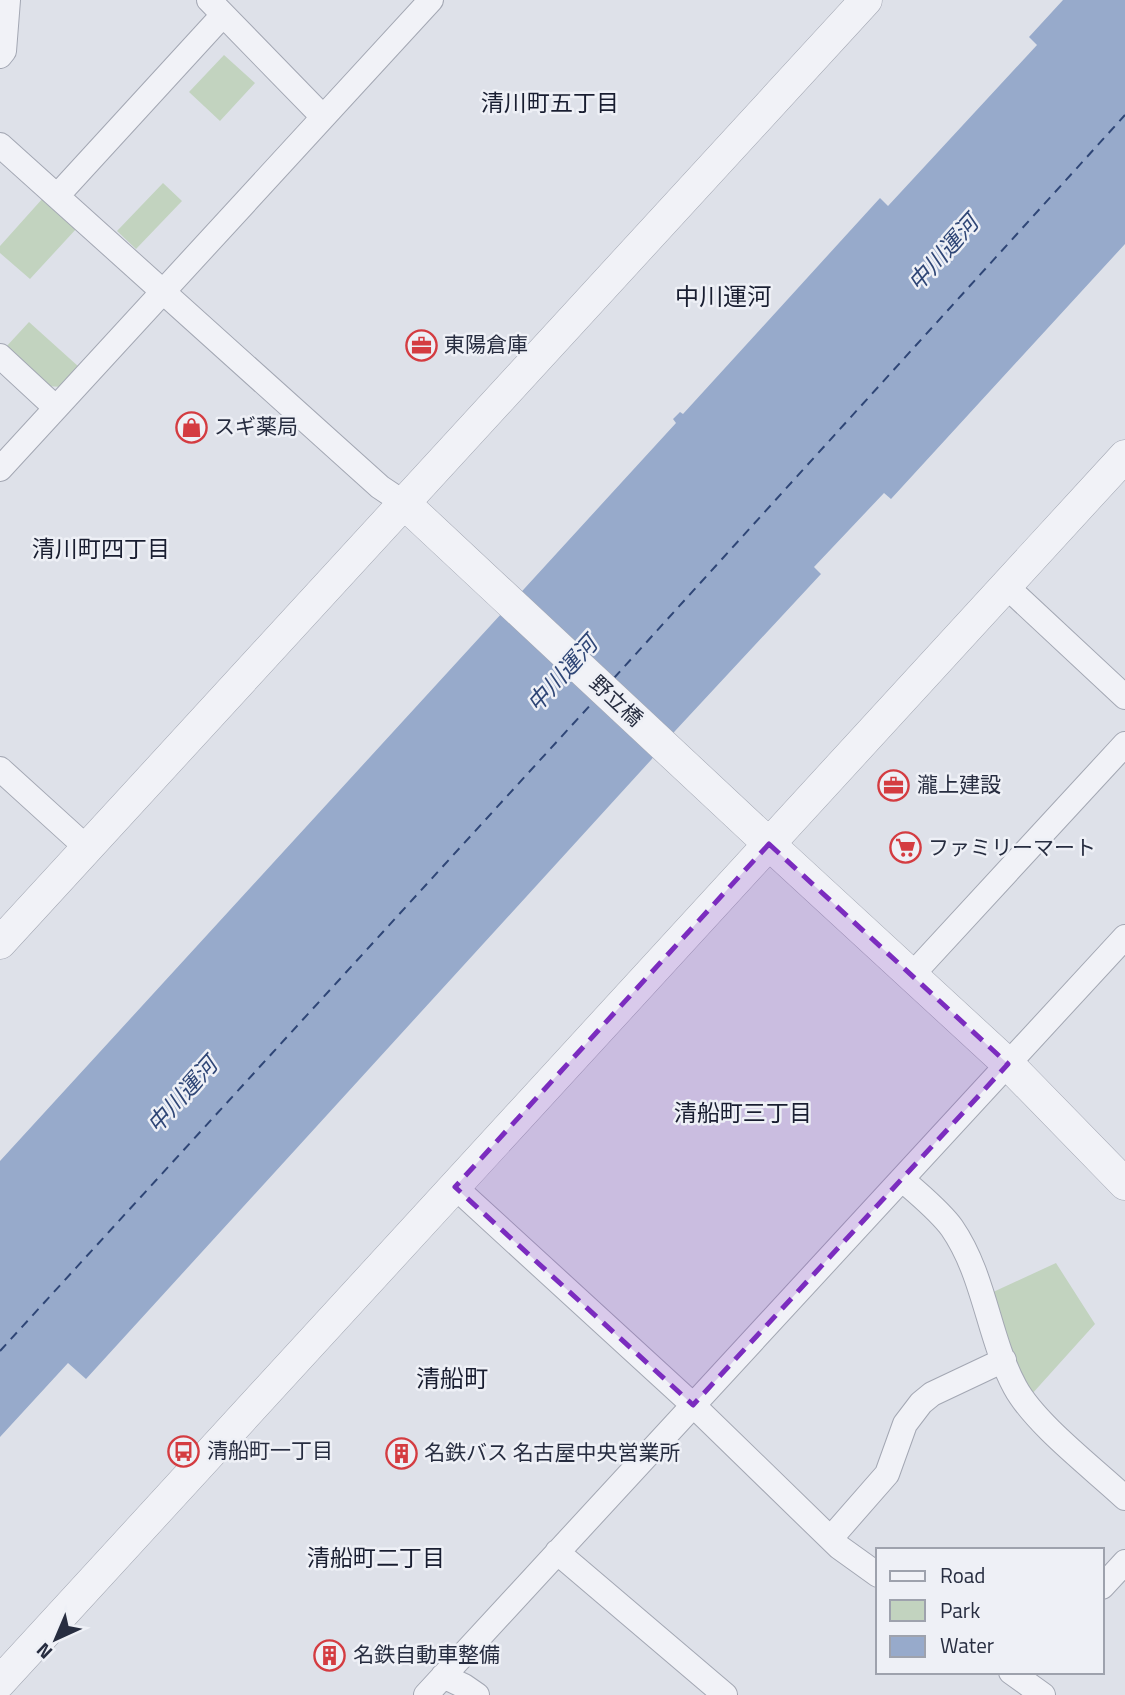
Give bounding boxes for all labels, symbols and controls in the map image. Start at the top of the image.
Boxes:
district label: 清川町五丁目 [481,85,619,120]
water label: 中川運河 [899,204,989,299]
district label: 中川運河 [675,278,771,314]
office icon: 東陽倉庫 [404,328,438,362]
place label: 東陽倉庫 [444,328,528,360]
shop icon: スギ薬局 [174,410,208,444]
place label: スギ薬局 [214,410,298,442]
district label: 清川町四丁目 [32,531,170,566]
water label: 中川運河 [518,625,608,720]
street label: 野立橋 [583,667,651,733]
office icon: 瀧上建設 [877,768,911,802]
place label: 瀧上建設 [917,768,1001,800]
supermarket icon: ファミリーマート [888,831,922,865]
place label: ファミリーマート [928,831,1096,863]
water label: 中川運河 [138,1046,228,1141]
district label: 清船町三丁目 [674,1095,812,1130]
district label: 清船町 [416,1360,488,1396]
bus stop icon: 清船町一丁目 [167,1434,201,1468]
place label: 清船町一丁目 [207,1434,333,1466]
building icon: 名鉄バス 名古屋中央営業所 [384,1436,418,1470]
place label: 名鉄バス 名古屋中央営業所 [424,1436,681,1468]
district label: 清船町二丁目 [307,1540,445,1575]
legend [876,1548,1104,1674]
text: Road [940,1559,985,1591]
text: Park [940,1594,980,1626]
north arrow [21,1604,91,1674]
text: Water [940,1629,994,1661]
text: N [29,1637,59,1667]
building icon: 名鉄自動車整備 [313,1638,347,1672]
place label: 名鉄自動車整備 [353,1638,500,1670]

